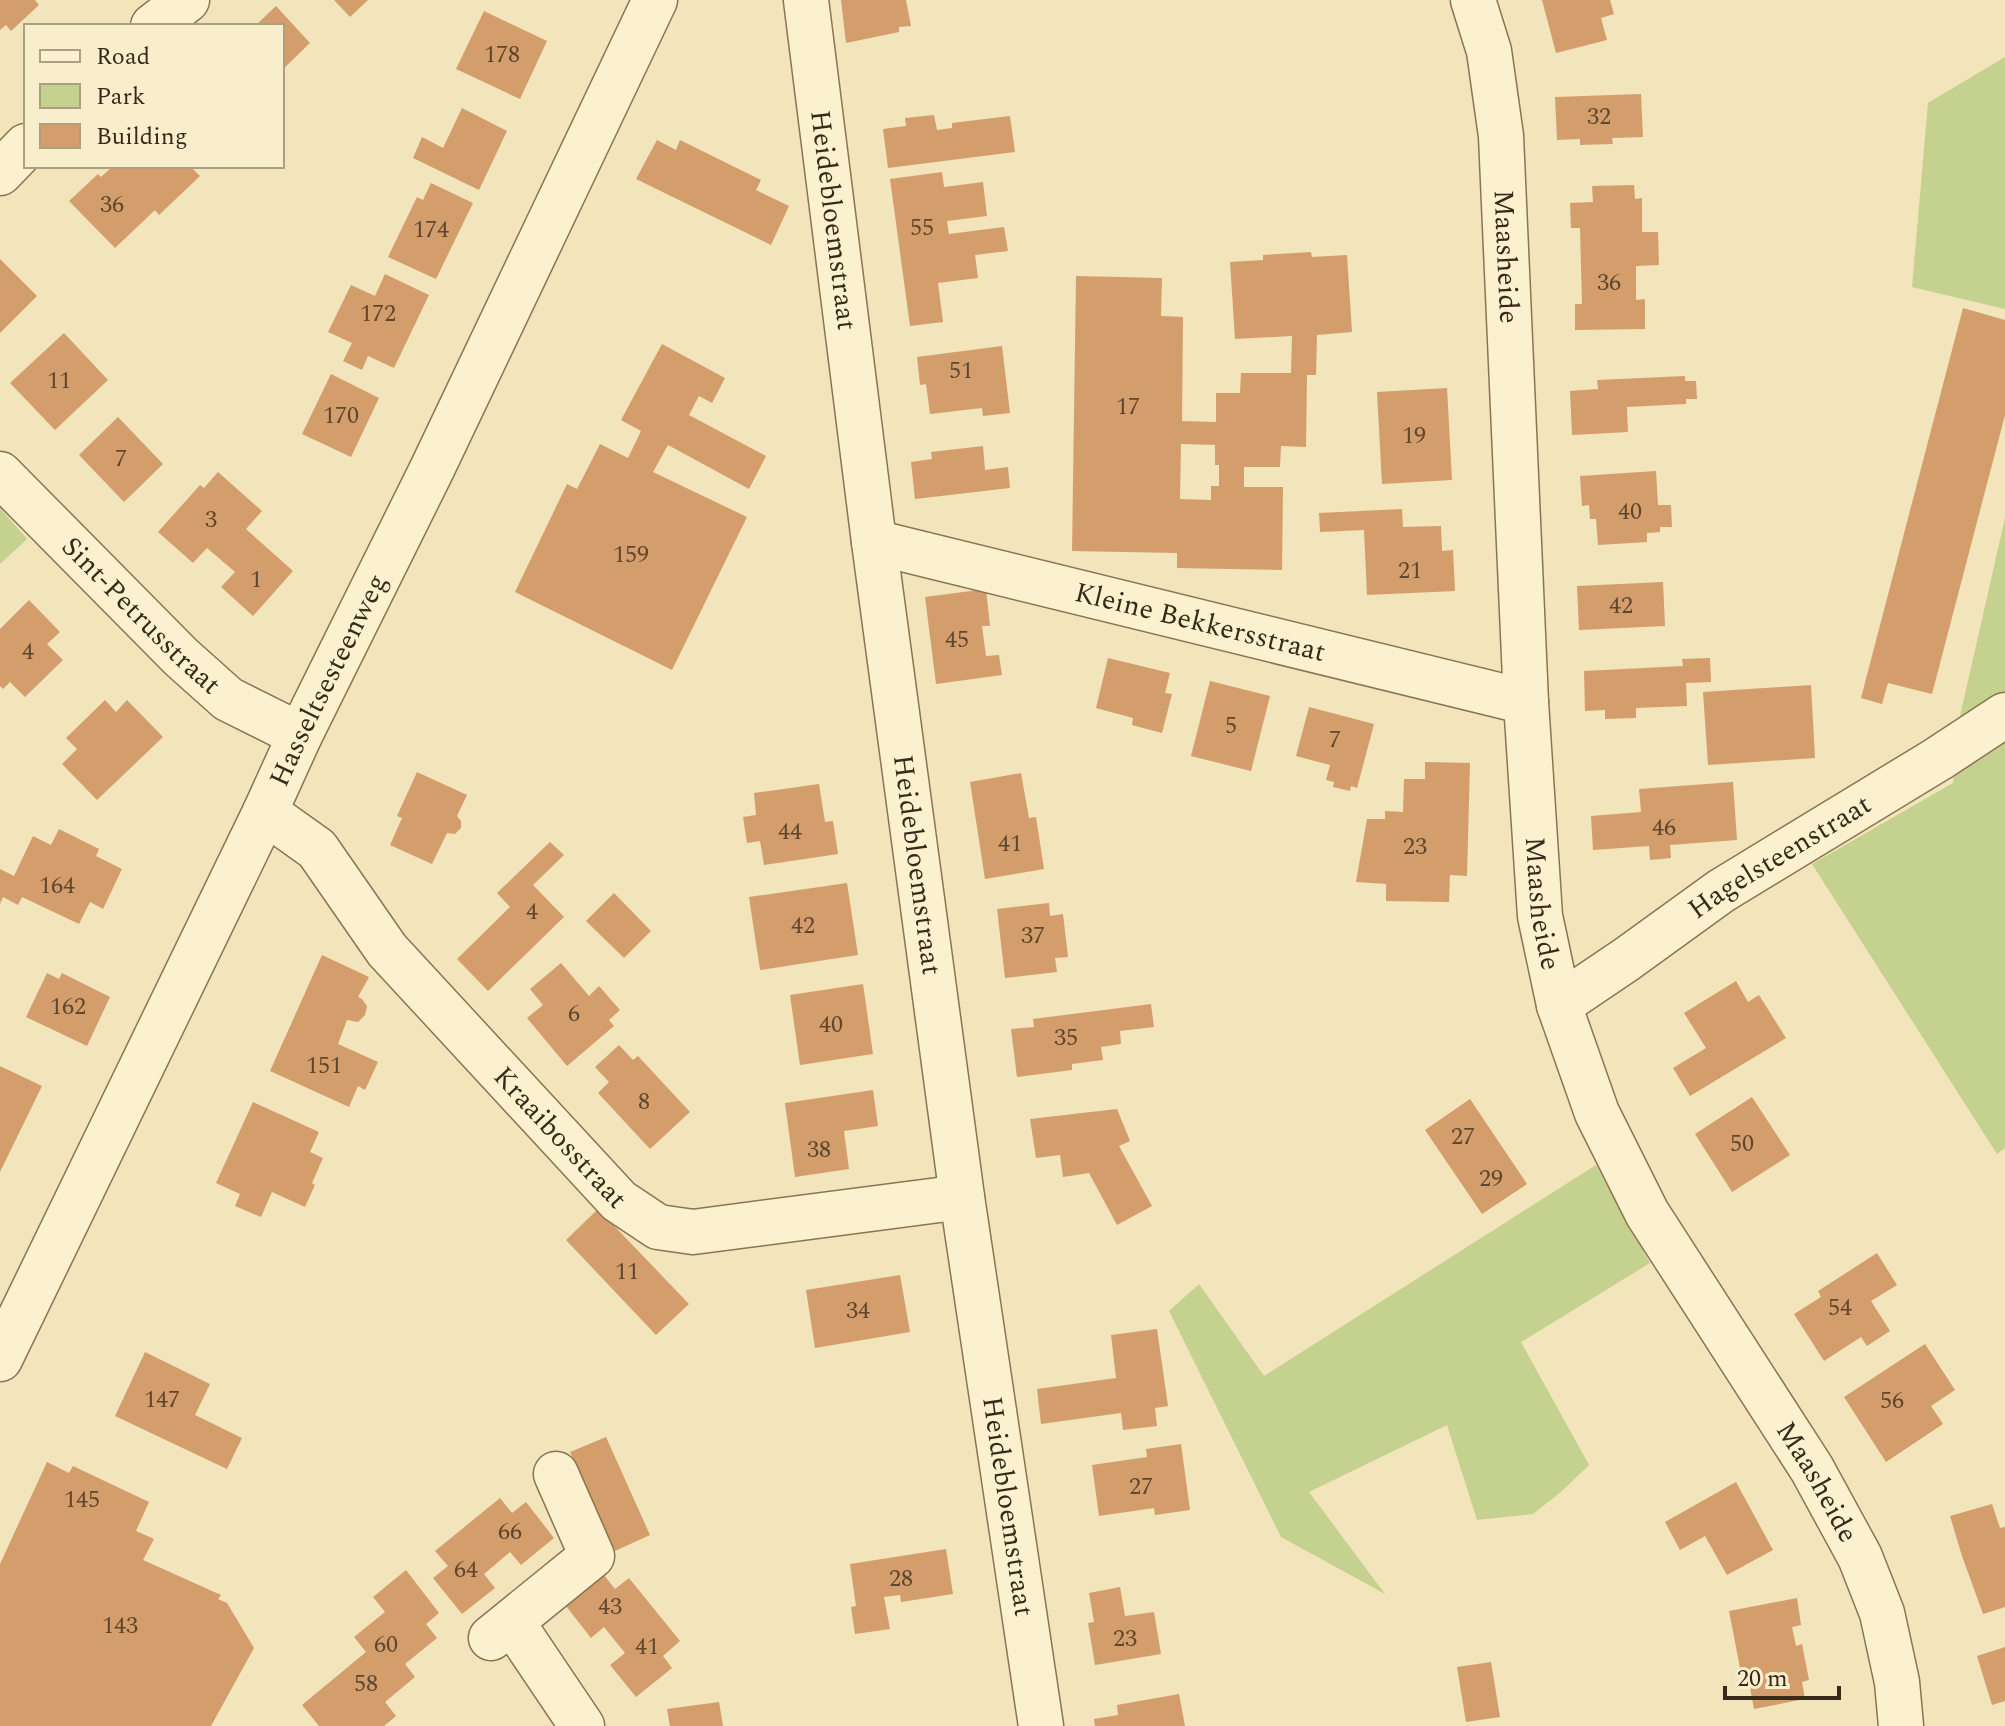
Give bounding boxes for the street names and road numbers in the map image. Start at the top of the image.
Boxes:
street label: Heidebloemstraat [798,108,869,333]
street label: Maasheide [1482,189,1531,325]
street label: Sint-Petrusstraat [51,526,231,705]
street label: Hasseltsesteenweg [258,566,398,794]
street label: Kleine Bekkersstraat [1070,571,1330,674]
street label: Heidebloemstraat [881,752,953,978]
street label: Hagelsteenstraat [1679,783,1880,930]
street label: Maasheide [1513,835,1572,974]
street label: Kraaibosstraat [483,1056,638,1219]
street label: Heidebloemstraat [971,1394,1046,1619]
street label: Maasheide [1765,1413,1870,1550]

